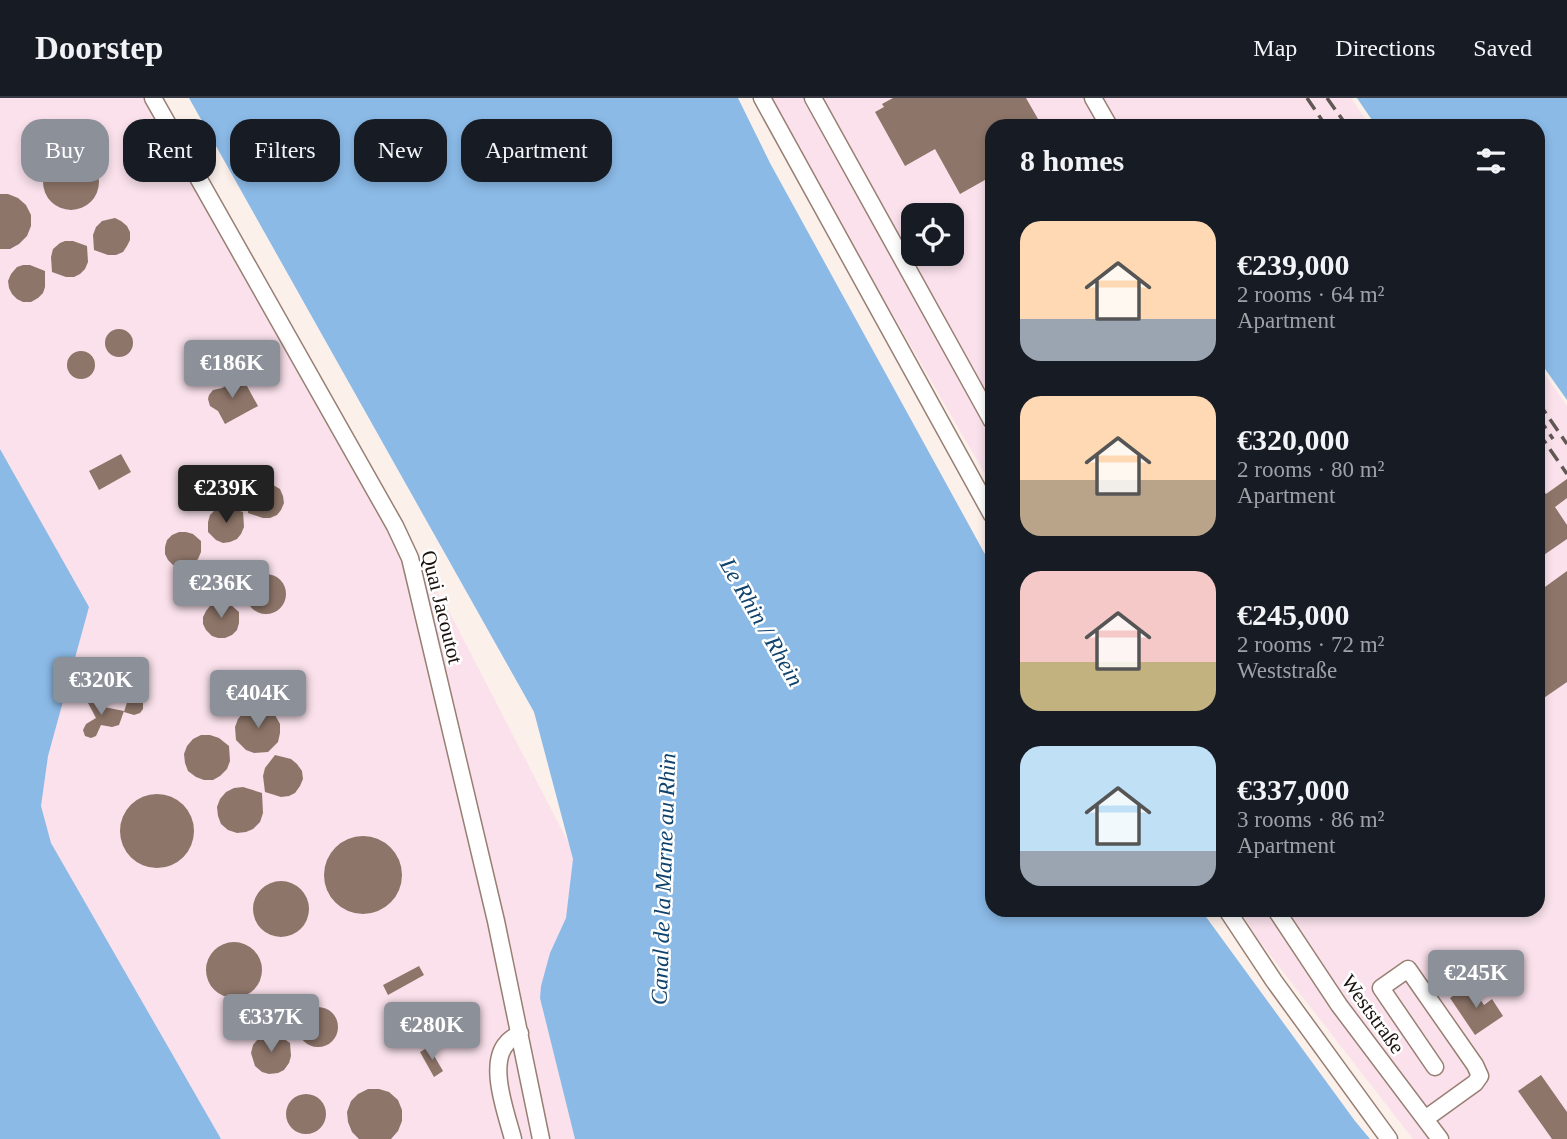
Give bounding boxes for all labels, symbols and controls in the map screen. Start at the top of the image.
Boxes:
text: Doorstep [35,30,163,66]
text: Map [1253,35,1297,61]
text: Directions [1335,35,1435,61]
text: Saved [1473,35,1532,61]
chip: Buy [21,119,109,182]
chip: Rent [123,119,216,182]
chip: Filters [230,119,340,182]
chip: New [354,119,447,182]
chip: Apartment [461,119,612,182]
icon: filters [1472,142,1510,180]
text: 8 homes [1020,144,1124,177]
map controls [901,203,964,266]
button: locate [901,203,964,266]
text: €239,000 [1237,248,1350,281]
icon: home [1076,249,1160,333]
text: 2 rooms · 64 m² [1237,282,1384,307]
text: Apartment [1237,308,1335,333]
pin: €186K [183,341,281,400]
text: €186K [200,350,264,375]
text: €320,000 [1237,423,1350,456]
icon: home [1076,424,1160,508]
text: 2 rooms · 80 m² [1237,457,1384,482]
pin: €239K [177,466,275,525]
text: €239K [194,475,258,500]
text: Apartment [1237,483,1335,508]
street label: Quai Jacoutot [416,548,468,666]
water label: Le Rhin / Rhein [714,553,808,691]
pin: €236K [172,560,270,620]
text: €236K [189,570,253,595]
text: €245,000 [1237,598,1350,631]
icon: home [1076,599,1160,683]
text: 2 rooms · 72 m² [1237,632,1384,657]
pin: €320K [52,658,150,717]
text: Weststraße [1237,658,1337,683]
text: €320K [69,667,133,692]
pin: €404K [209,670,307,730]
text: €404K [226,680,290,705]
water label: Canal de la Marne au Rhin [647,752,680,1006]
text: €337,000 [1237,773,1350,806]
icon: home [1076,774,1160,858]
text: 3 rooms · 86 m² [1237,807,1384,832]
text: Apartment [1237,833,1335,858]
pin: €245K [1427,950,1525,1010]
text: €245K [1444,960,1508,985]
street label: Weststraße [1336,970,1410,1058]
pin: €337K [222,995,320,1054]
pin: €280K [383,1002,481,1062]
text: €337K [239,1004,303,1029]
text: €280K [400,1012,464,1037]

